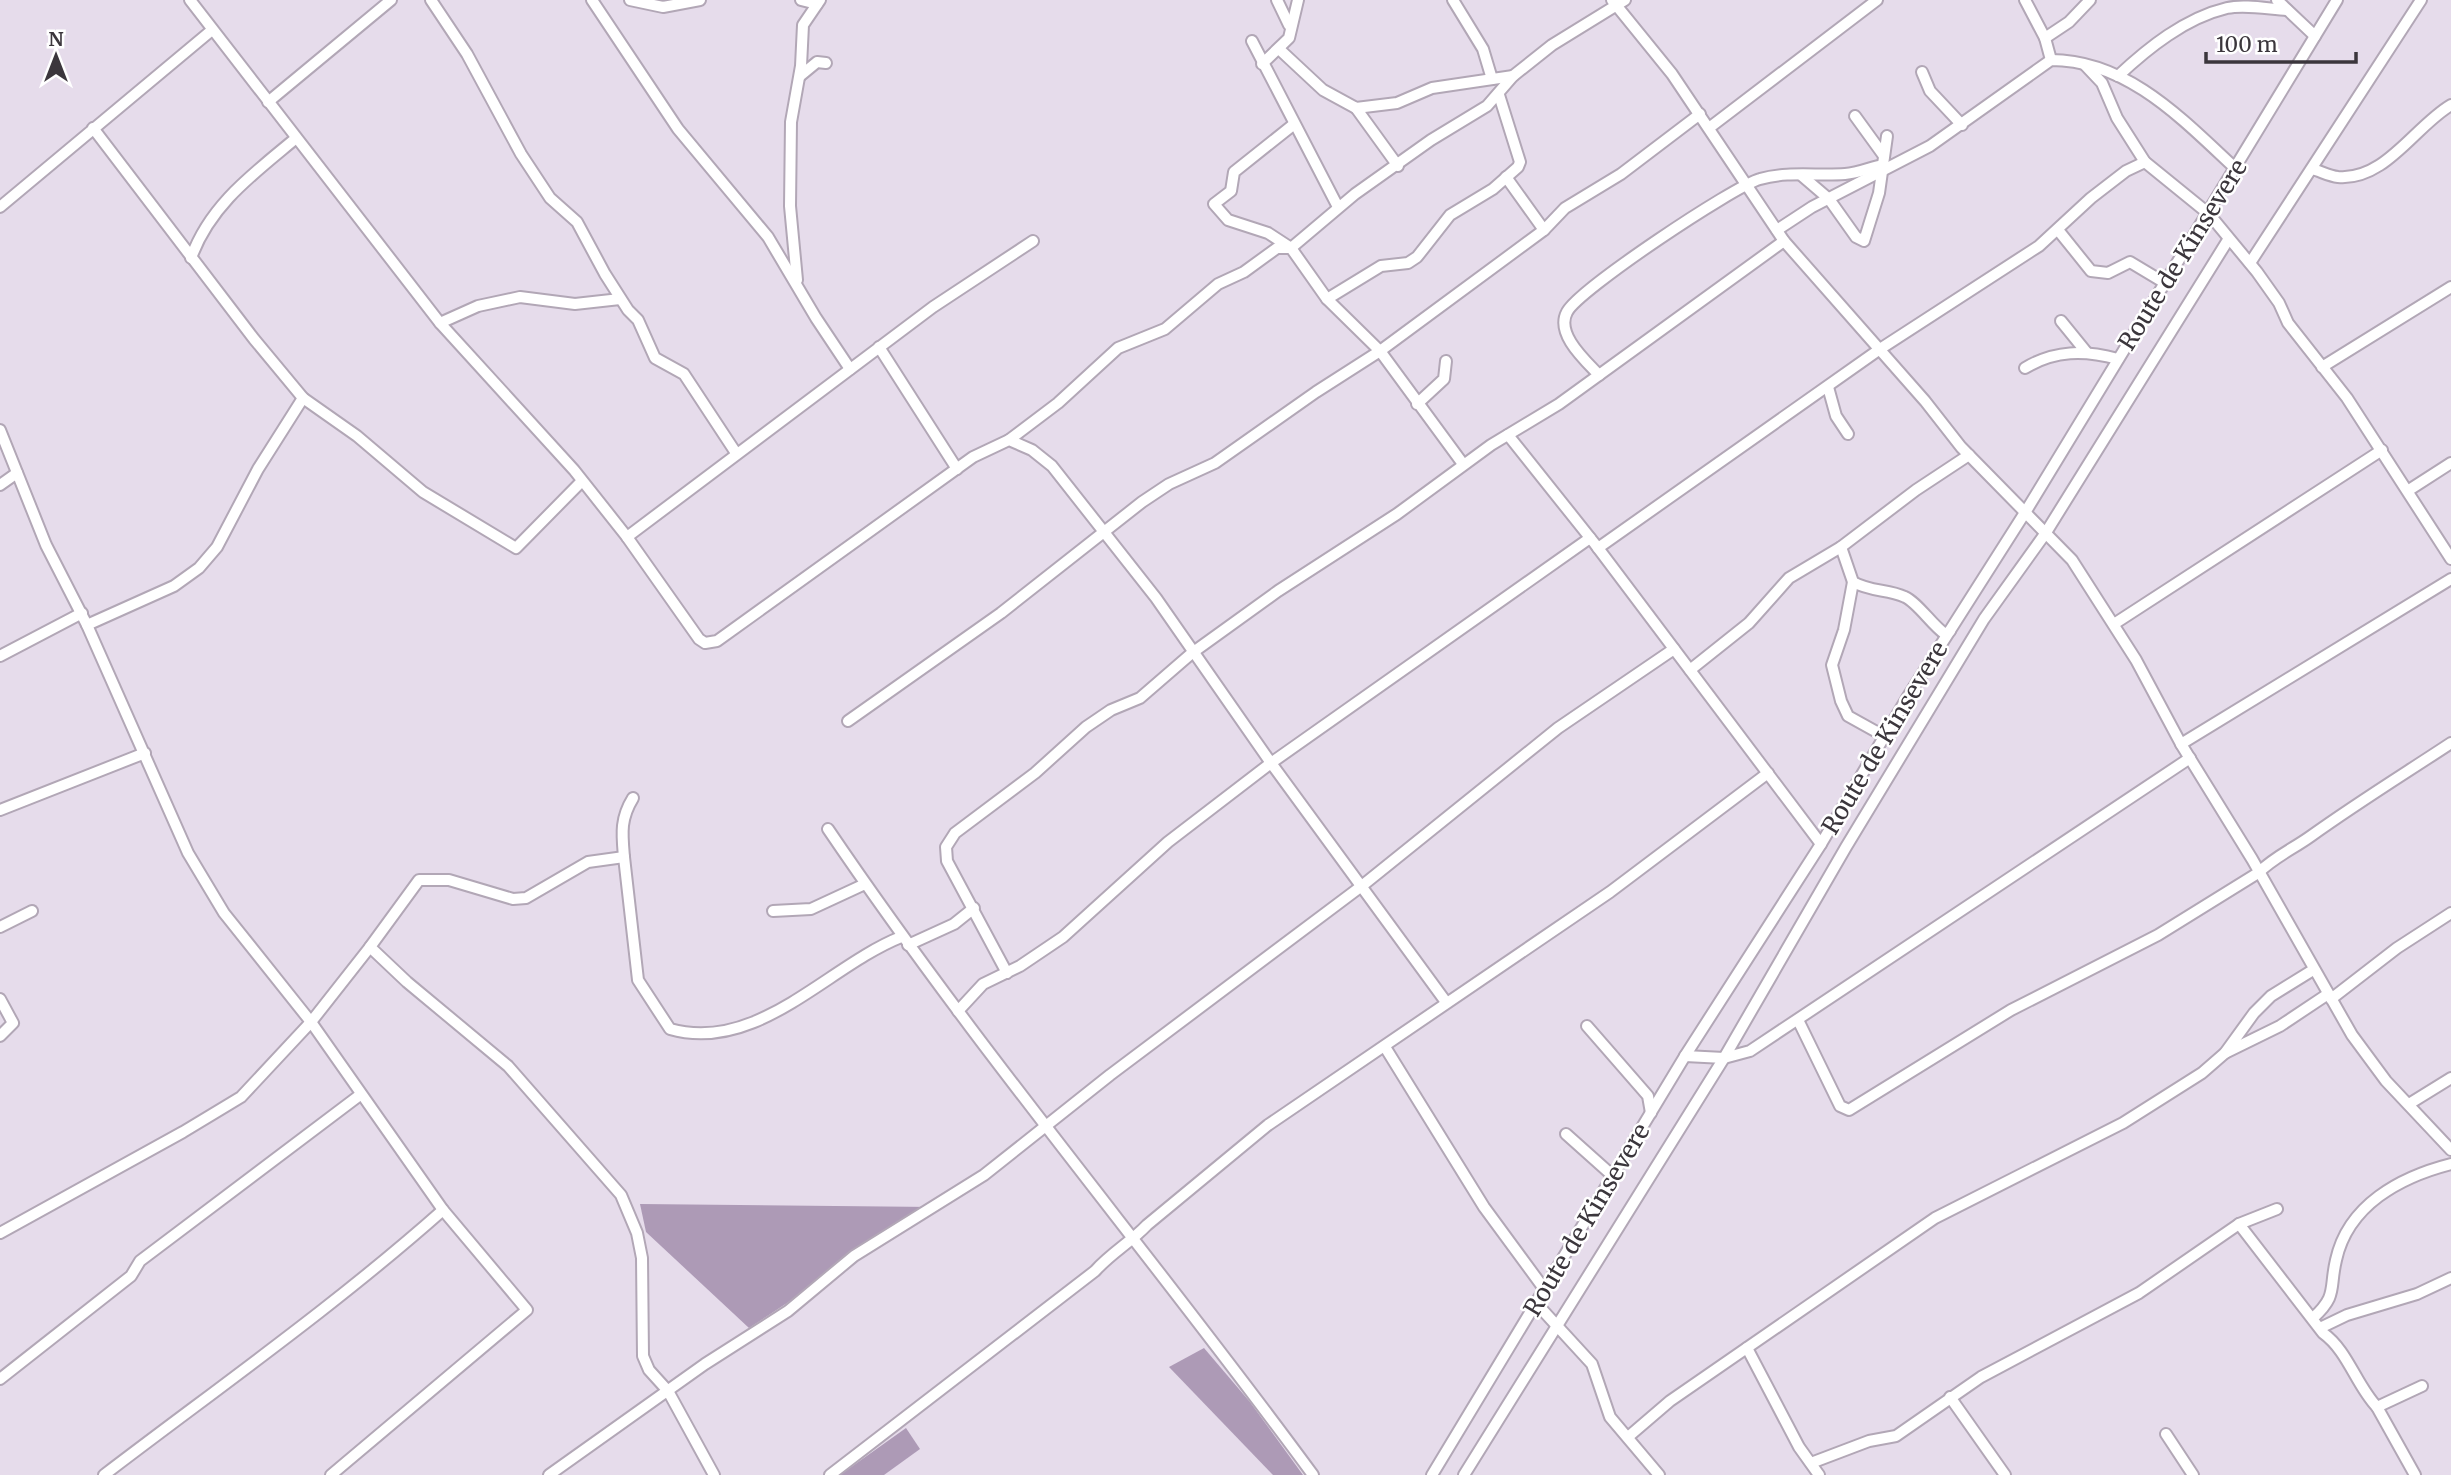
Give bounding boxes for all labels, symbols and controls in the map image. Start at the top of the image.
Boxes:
north arrow [21,21,91,91]
scale bar [2206,21,2356,65]
text: N [48,27,64,51]
text: 100 m [2216,31,2278,58]
street label: Route de Kinsevere [2111,153,2254,356]
street label: Route de Kinsevere [1815,636,1954,840]
street label: Route de Kinsevere [1517,1118,1656,1322]

